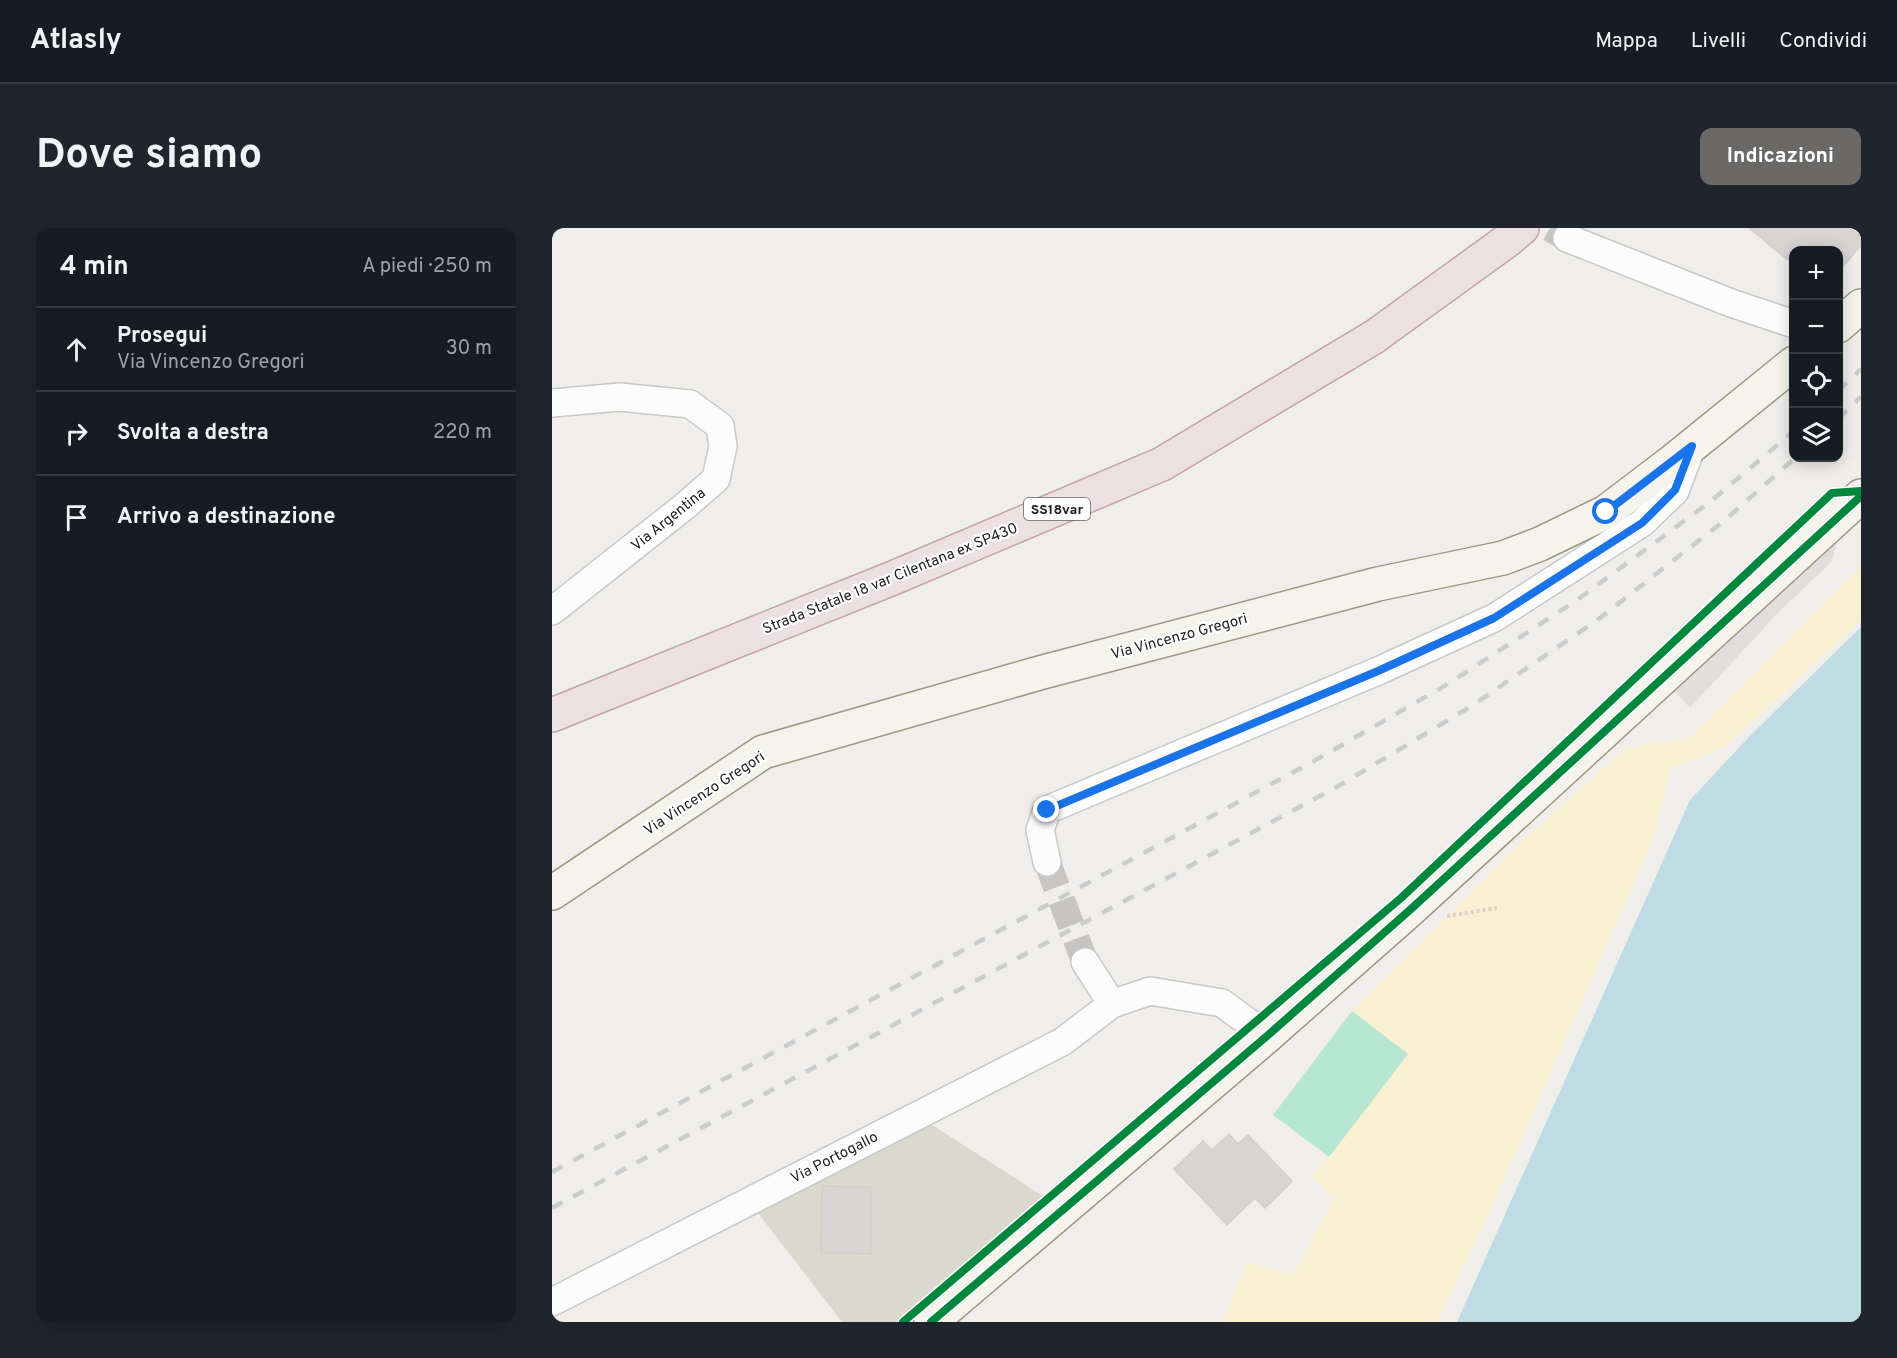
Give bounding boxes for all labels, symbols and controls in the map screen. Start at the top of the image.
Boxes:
text: Atlasly [30,23,122,59]
text: Mappa [1595,28,1658,55]
text: Livelli [1691,28,1746,55]
text: Condividi [1779,28,1867,55]
button: Indicazioni [1700,128,1861,185]
text: Dove siamo [36,130,262,183]
map controls [1789,246,1843,462]
button: + [1789,246,1843,300]
text: 4 min [60,251,129,284]
text: A piedi · 250 m [362,254,492,280]
button: − [1789,300,1843,354]
text: Prosegui [117,323,207,350]
icon: ahead [60,333,93,366]
text: 30 m [446,336,492,362]
text: Via Vincenzo Gregori [117,350,305,376]
button: locate [1789,354,1843,408]
button: layers [1789,408,1843,462]
icon: right [60,417,93,450]
text: Svolta a destra [117,420,269,447]
text: 220 m [433,420,492,446]
street label: Via Argentina [628,484,710,556]
road number: SS18var [1024,498,1090,520]
route start [1592,498,1618,524]
icon: arrive [60,501,93,534]
text: Arrivo a destinazione [117,504,335,531]
street label: Strada Statale 18 var Cilentana ex SP430 [760,519,1021,639]
street label: Via Vincenzo Gregori [1109,610,1250,665]
street label: Via Vincenzo Gregori [641,748,769,841]
route end [1033,796,1059,822]
street label: Via Portogallo [788,1128,882,1189]

